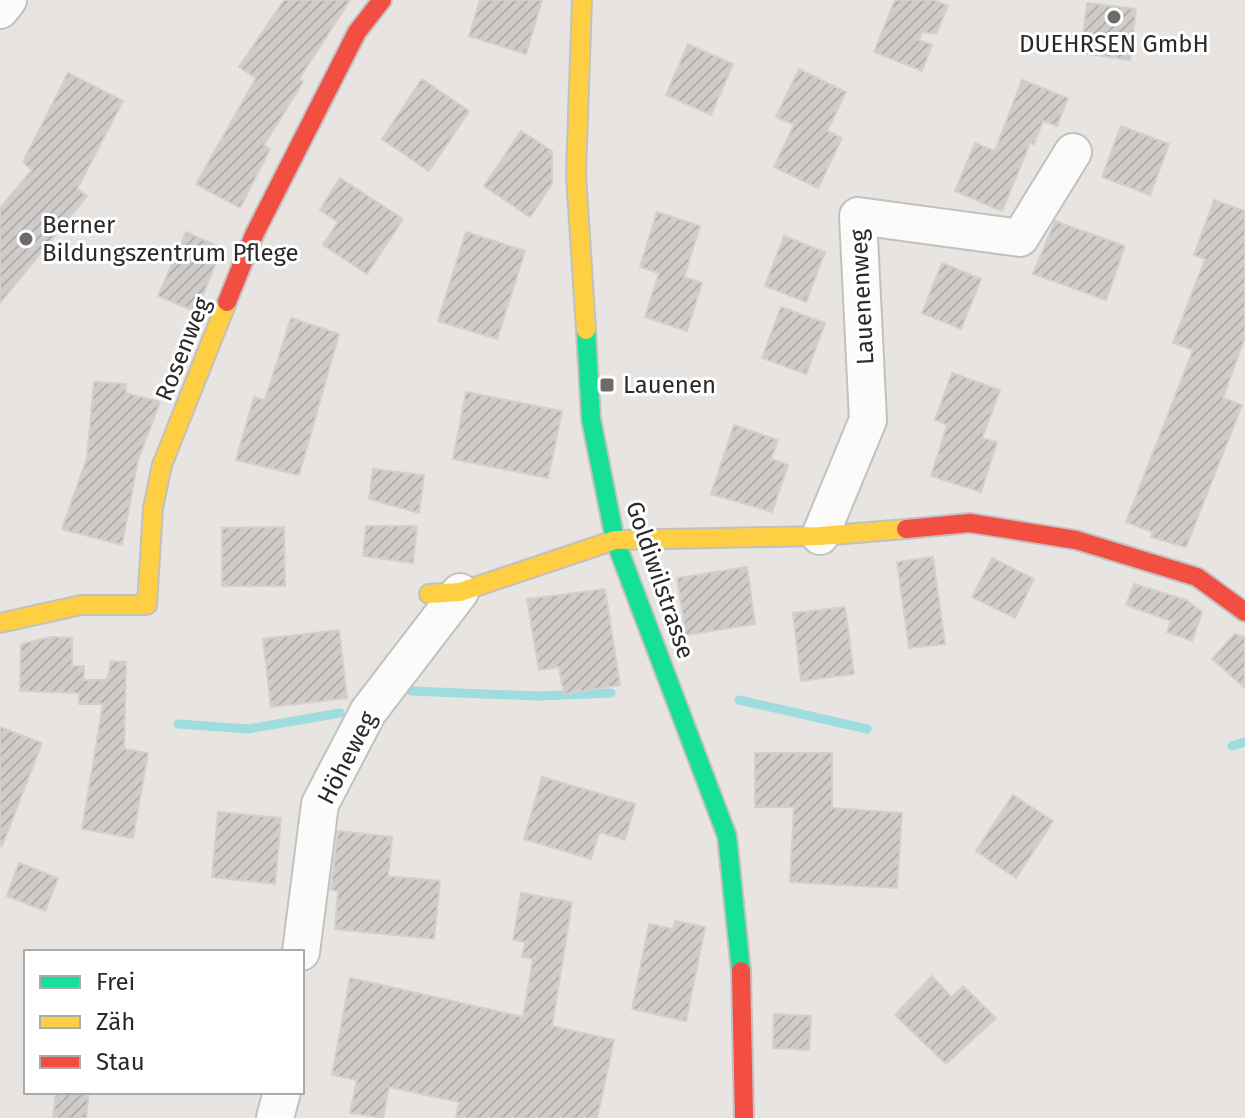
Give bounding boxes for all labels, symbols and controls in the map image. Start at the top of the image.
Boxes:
marker: DUEHRSEN GmbH [1105,8,1123,26]
place label: DUEHRSEN GmbH [1019,30,1209,58]
place label: Berner Bildungszentrum Pflege [42,211,299,267]
street label: Lauenenweg [844,228,880,366]
marker: Berner Bildungszentrum Pflege [17,230,35,248]
street label: Rosenweg [150,293,217,405]
place label: Lauenen [623,371,716,399]
marker: Lauenen [598,376,616,394]
street label: Goldiwilstrasse [620,498,700,662]
street label: Höheweg [312,707,382,809]
legend [24,950,304,1094]
text: Frei [96,968,135,996]
text: Zäh [96,1008,135,1036]
text: Stau [96,1048,145,1076]

